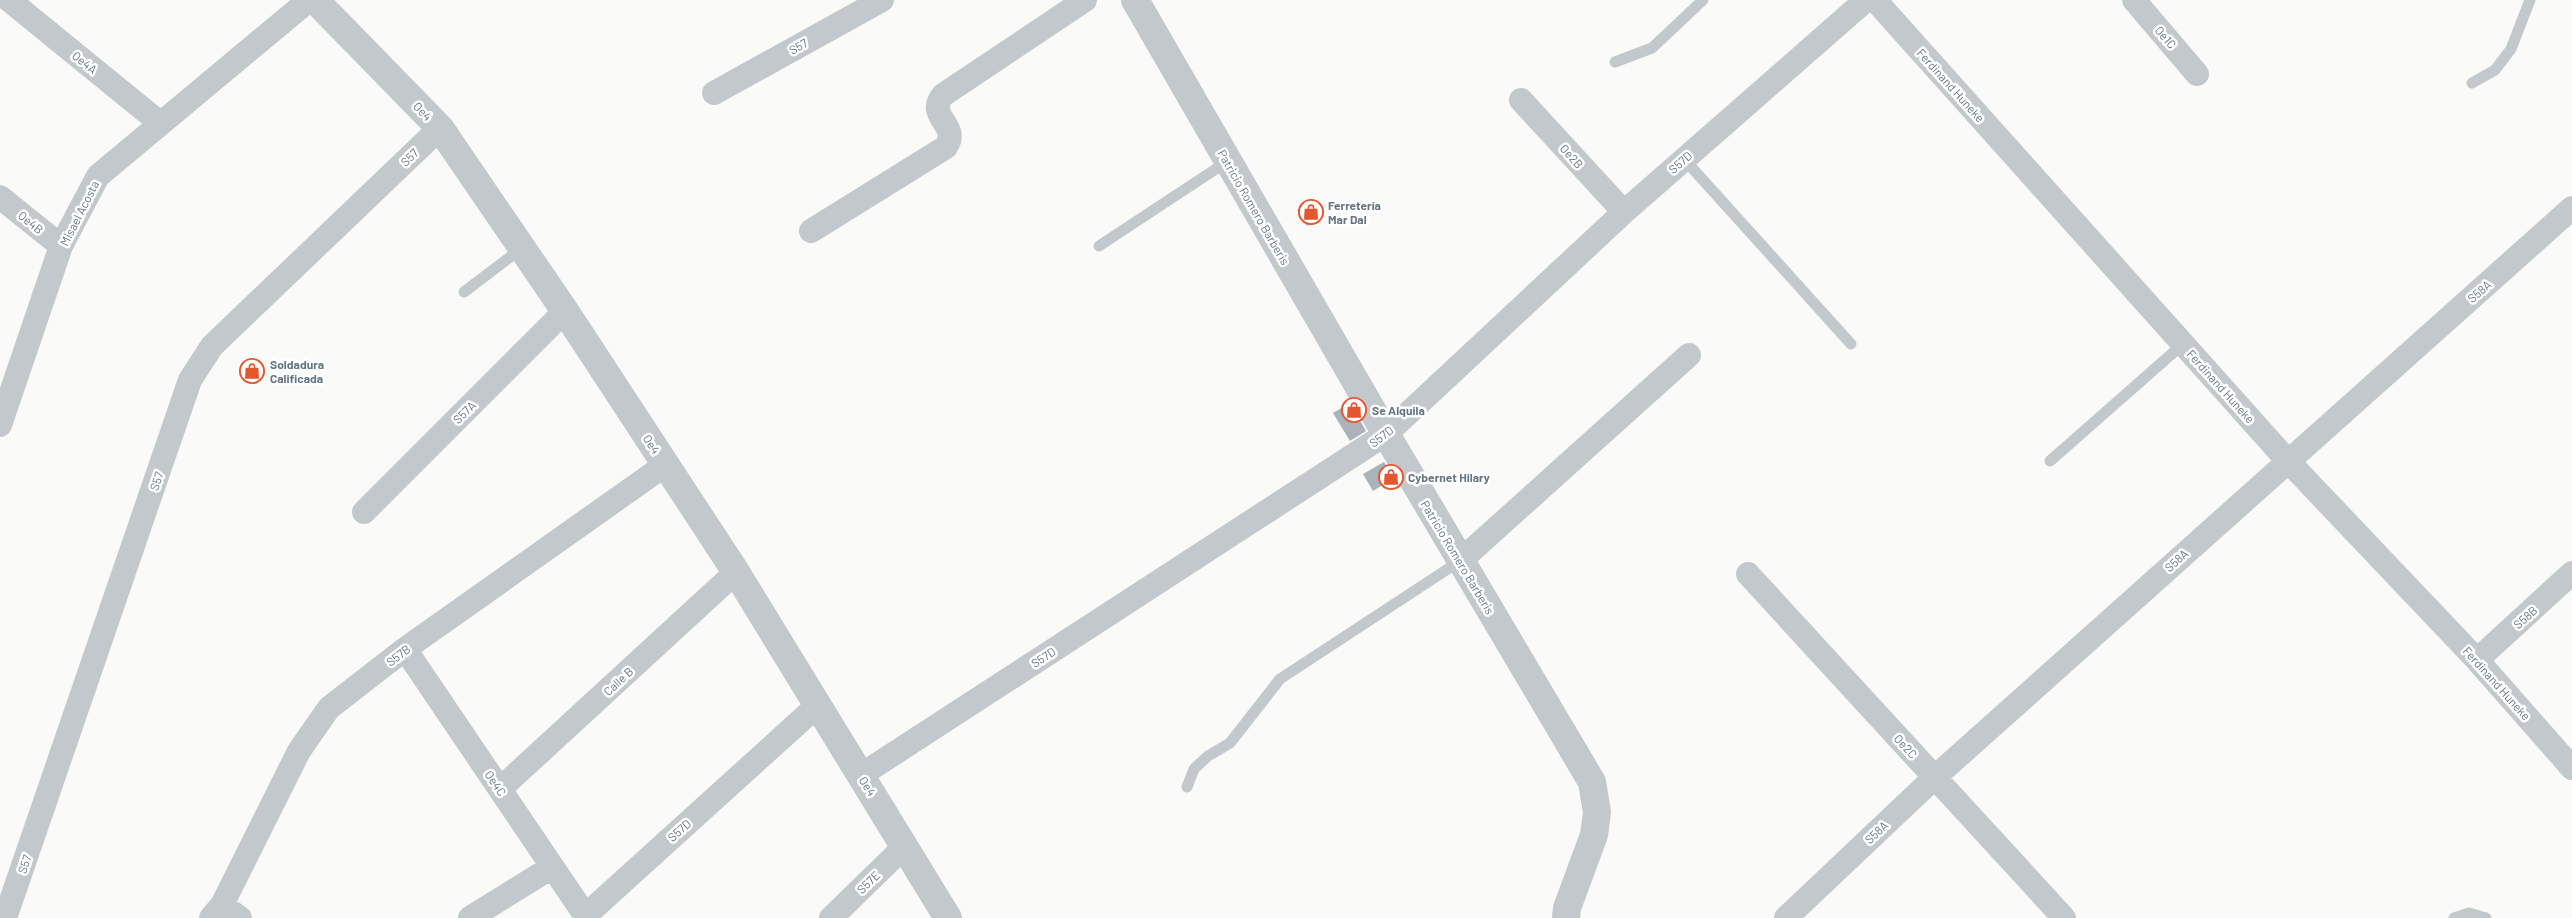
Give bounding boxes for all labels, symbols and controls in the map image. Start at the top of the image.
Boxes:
street label: Oe1C [2152,23,2180,51]
street label: S57 [786,35,810,57]
street label: Ferdinand Huneke [1914,45,1988,125]
street label: Oe4A [70,48,100,76]
street label: Oe4 [411,99,435,123]
street label: Oe2B [1557,141,1587,171]
street label: S57 [397,145,421,169]
street label: Patricio Romero Barberis [1215,147,1293,267]
street label: S57D [1665,148,1695,176]
street label: Misael Acosta [57,178,101,248]
place label: Ferretería Mar Dal [1328,198,1381,226]
shop icon: Ferretería Mar Dal [1298,199,1324,225]
street label: Oe4B [16,208,46,236]
street label: S58A [2464,277,2494,305]
street label: Ferdinand Huneke [2184,346,2258,426]
place label: Soldadura Calificada [270,357,324,385]
shop icon: Soldadura Calificada [239,358,265,384]
shop icon: Se Alquila [1341,397,1367,423]
street label: S57A [450,398,478,426]
place label: Se Alquila [1372,403,1425,417]
street label: S57D [1366,423,1396,449]
street label: Oe4 [641,432,663,456]
shop icon: Cybernet Hilary [1378,464,1404,490]
street label: S57 [146,470,166,492]
place label: Cybernet Hilary [1408,470,1490,484]
street label: Patricio Romero Barberis [1418,497,1498,617]
street label: S58A [2161,546,2191,574]
street label: S58B [2510,603,2540,631]
street label: S57B [383,641,413,669]
street label: Ferdinand Huneke [2460,643,2534,723]
street label: S57D [1028,644,1058,670]
street label: Calle B [600,664,636,698]
street label: Oe2C [1891,731,1921,761]
street label: Oe4C [482,768,510,798]
street label: Oe4 [857,774,879,798]
street label: S57D [665,816,693,844]
street label: S58A [1861,818,1891,846]
street label: S57 [14,853,34,875]
street label: S57E [854,868,882,896]

